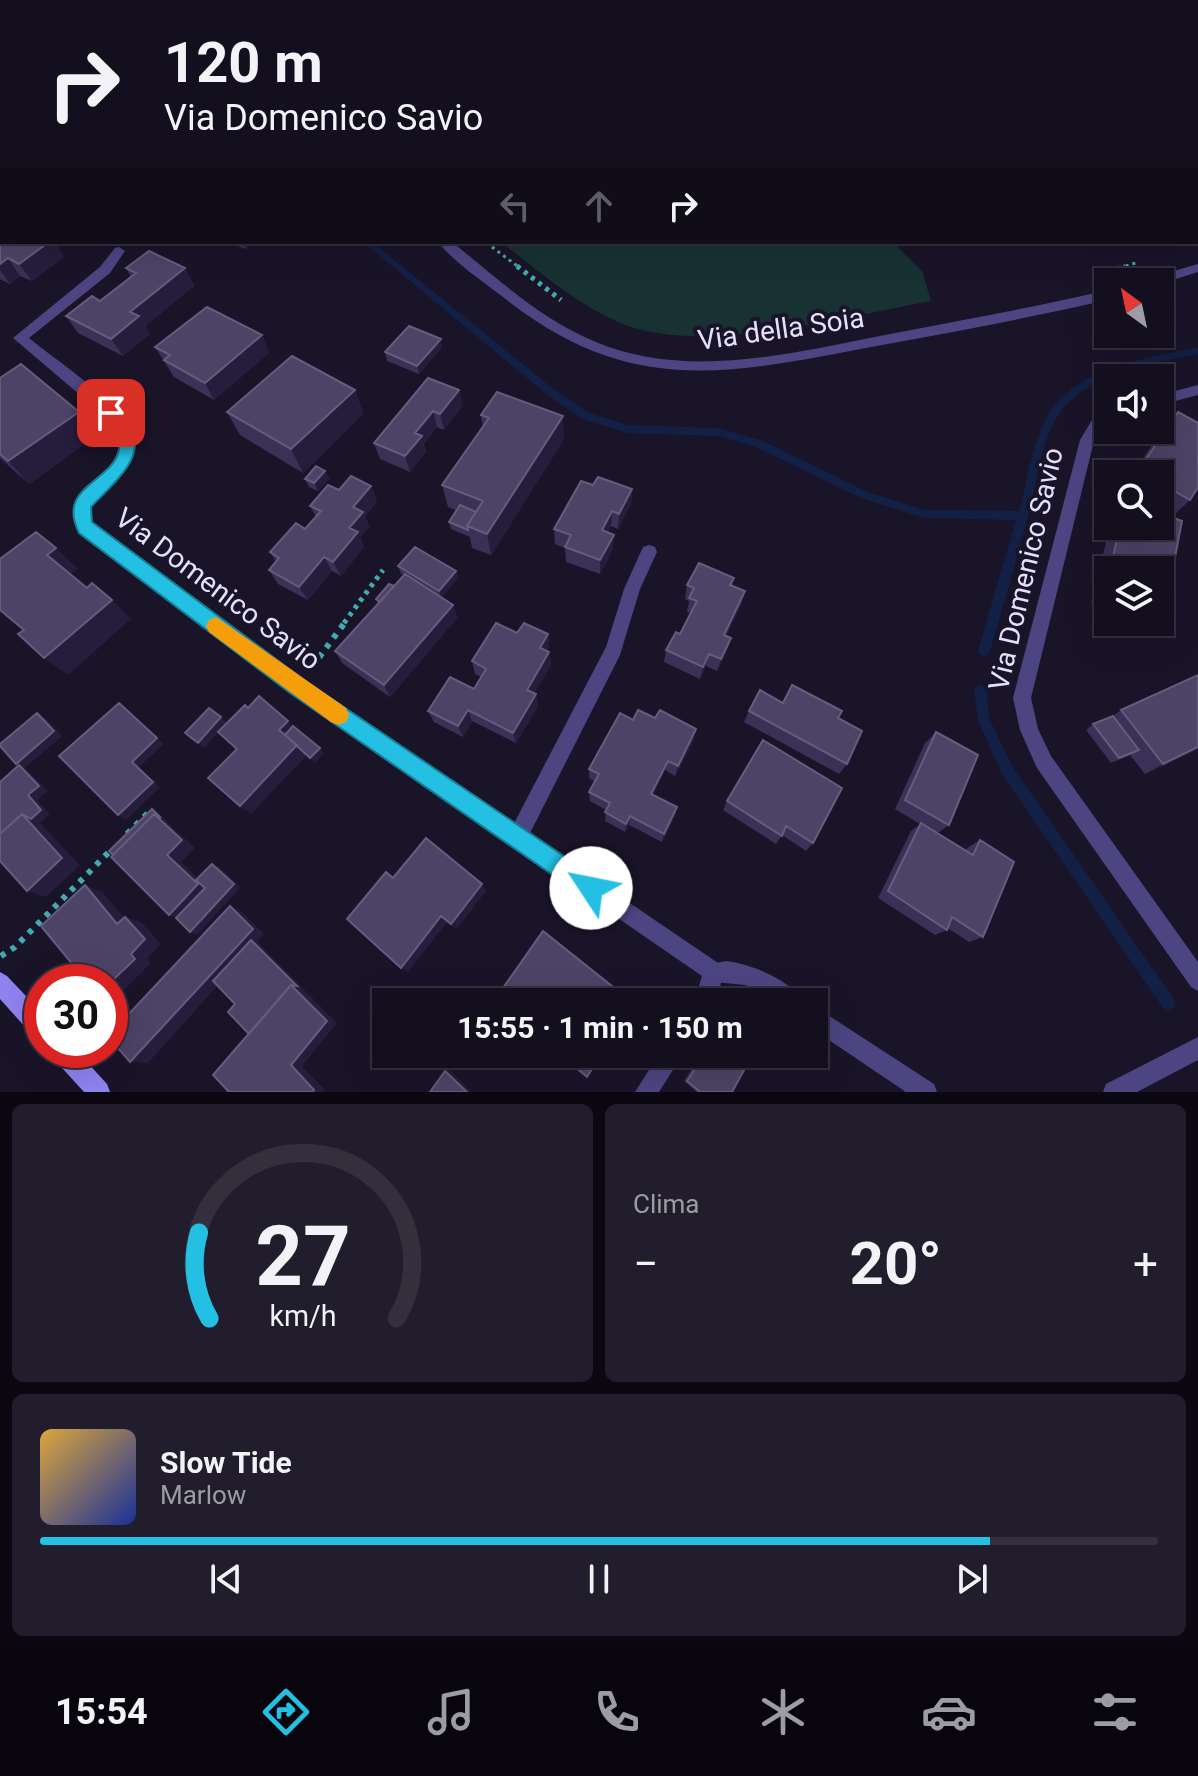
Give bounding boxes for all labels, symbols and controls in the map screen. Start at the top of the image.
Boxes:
text: 120 m [164,30,323,96]
icon: right [32,32,136,136]
text: Via Domenico Savio [164,97,483,139]
icon: left [493,184,537,228]
icon: ahead [577,184,621,228]
icon: right [661,184,705,228]
north arrow [1094,268,1174,348]
map controls [1094,268,1174,636]
street label: Via della Soia [696,301,866,357]
button: sound [1094,364,1174,444]
pin [77,379,145,447]
icon: arrive [89,391,133,435]
street label: Via Domenico Savio [982,444,1070,694]
button: search [1094,460,1174,540]
street label: Via Domenico Savio [109,501,327,677]
button: layers [1094,556,1174,636]
position arrow [549,846,633,930]
speed limit sign: 30 [24,964,128,1068]
text: 15:55 · 1 min · 150 m [457,1010,743,1045]
text: Clima [633,1189,700,1219]
text: 27 [255,1208,350,1305]
text: 20° [849,1228,942,1299]
text: − [633,1238,658,1290]
text: + [1133,1238,1158,1290]
text: km/h [269,1299,336,1333]
text: Slow Tide [160,1445,292,1480]
text: Marlow [160,1480,246,1510]
icon: previous [204,1557,248,1601]
icon: pause [577,1557,621,1601]
icon: next [950,1557,994,1601]
icon: directions [258,1684,314,1740]
icon: music [423,1684,479,1740]
icon: phone [589,1684,645,1740]
icon: climate [755,1684,811,1740]
icon: car [921,1684,977,1740]
icon: filters [1087,1684,1143,1740]
text: 15:54 [55,1691,148,1733]

